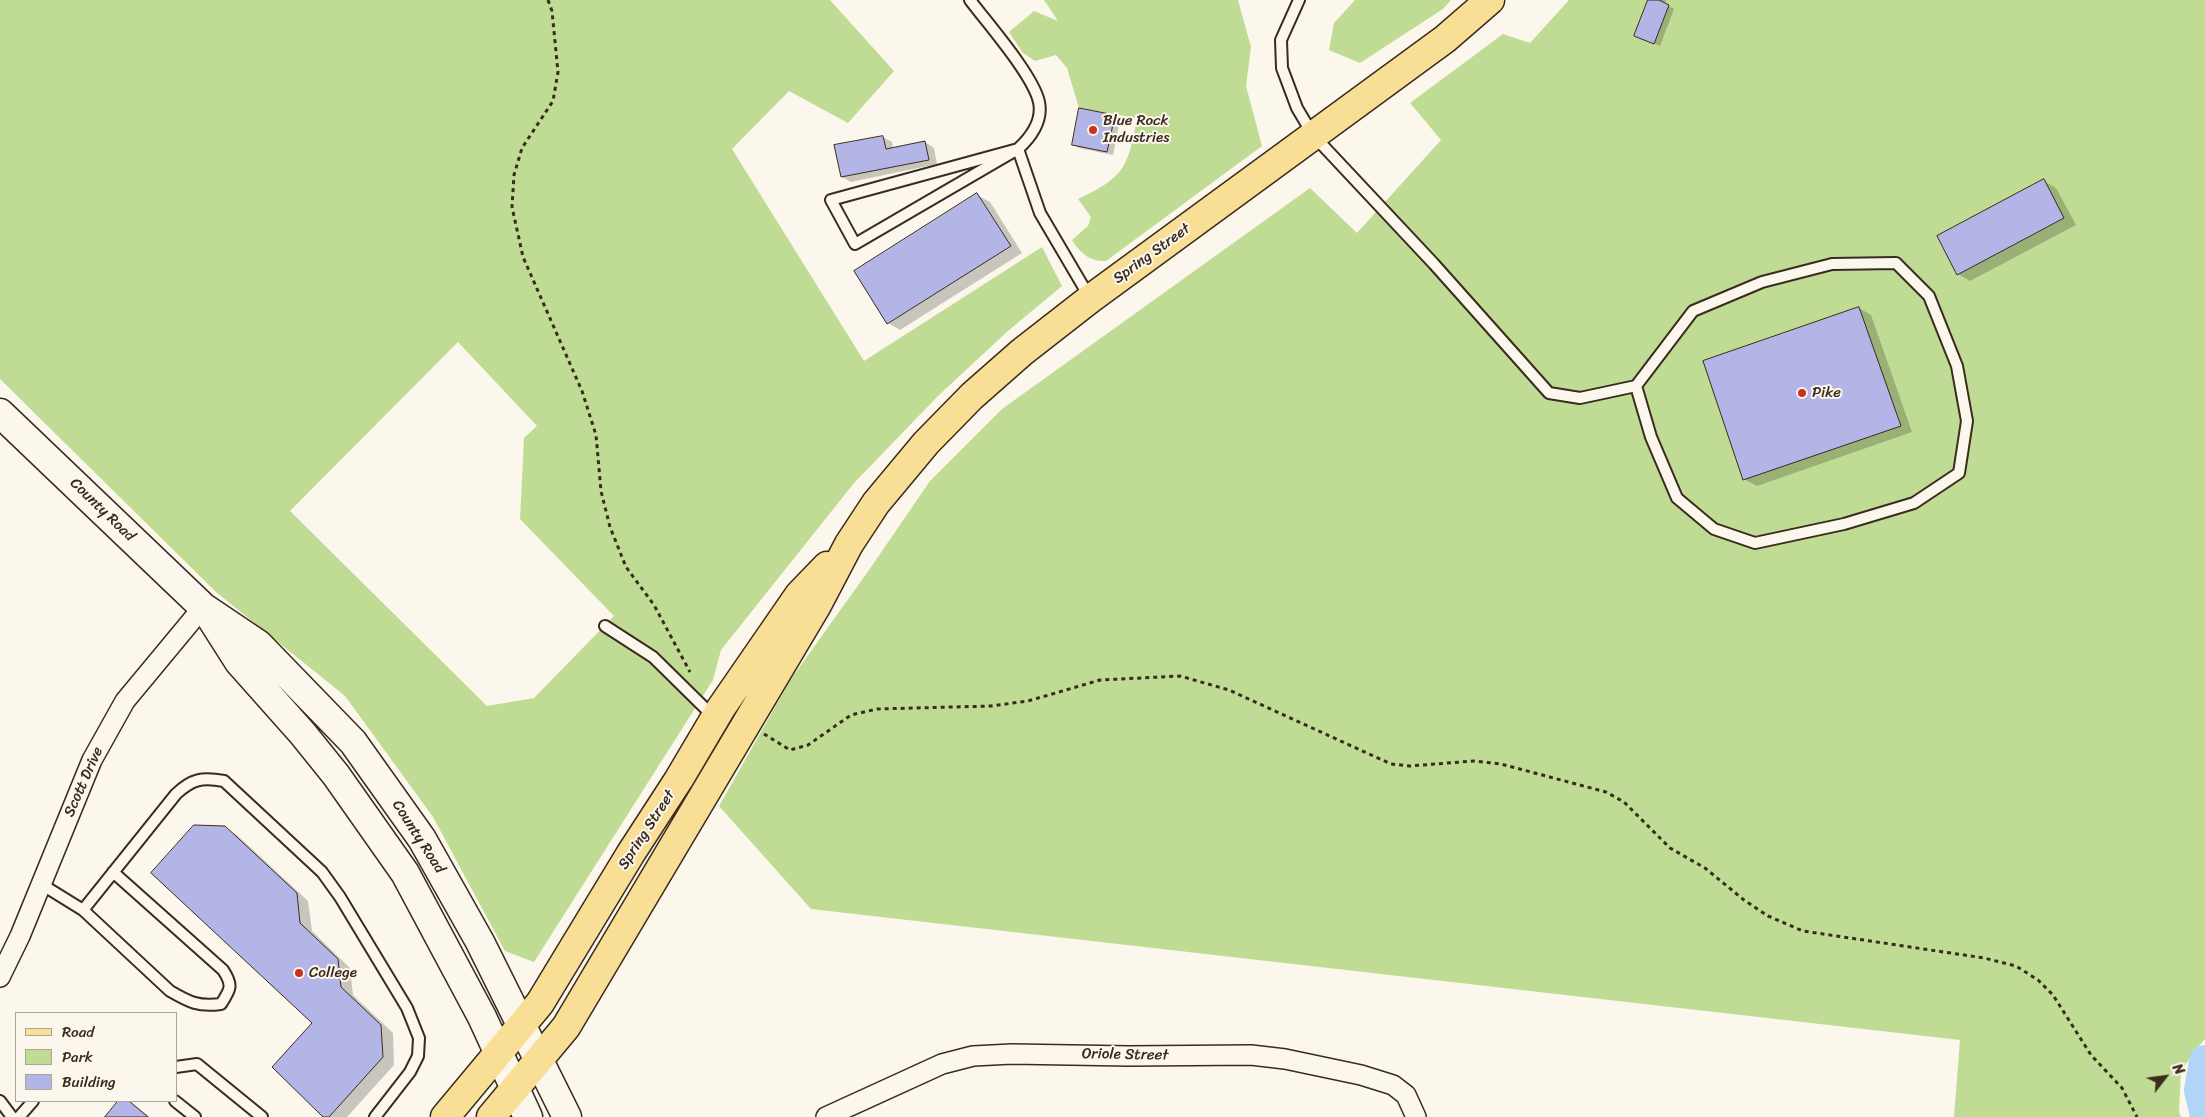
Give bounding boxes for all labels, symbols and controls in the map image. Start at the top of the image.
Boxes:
place label: Blue Rock Industries [1103,112,1169,147]
marker: Blue Rock Industries [1087,124,1099,136]
street label: Spring Street [1110,220,1194,288]
place label: Pike [1812,384,1841,402]
marker: Pike [1796,387,1808,399]
street label: County Road [66,475,138,545]
street label: Scott Drive [61,744,107,820]
street label: Spring Street [615,787,679,873]
street label: County Road [388,797,448,877]
place label: College [309,964,357,982]
marker: College [293,967,305,979]
legend [15,1012,178,1102]
text: Road [62,1019,94,1045]
text: Park [62,1044,93,1070]
street label: Oriole Street [1082,1045,1168,1065]
north arrow [2140,1052,2190,1102]
text: N [2165,1059,2192,1080]
text: Building [62,1069,116,1095]

